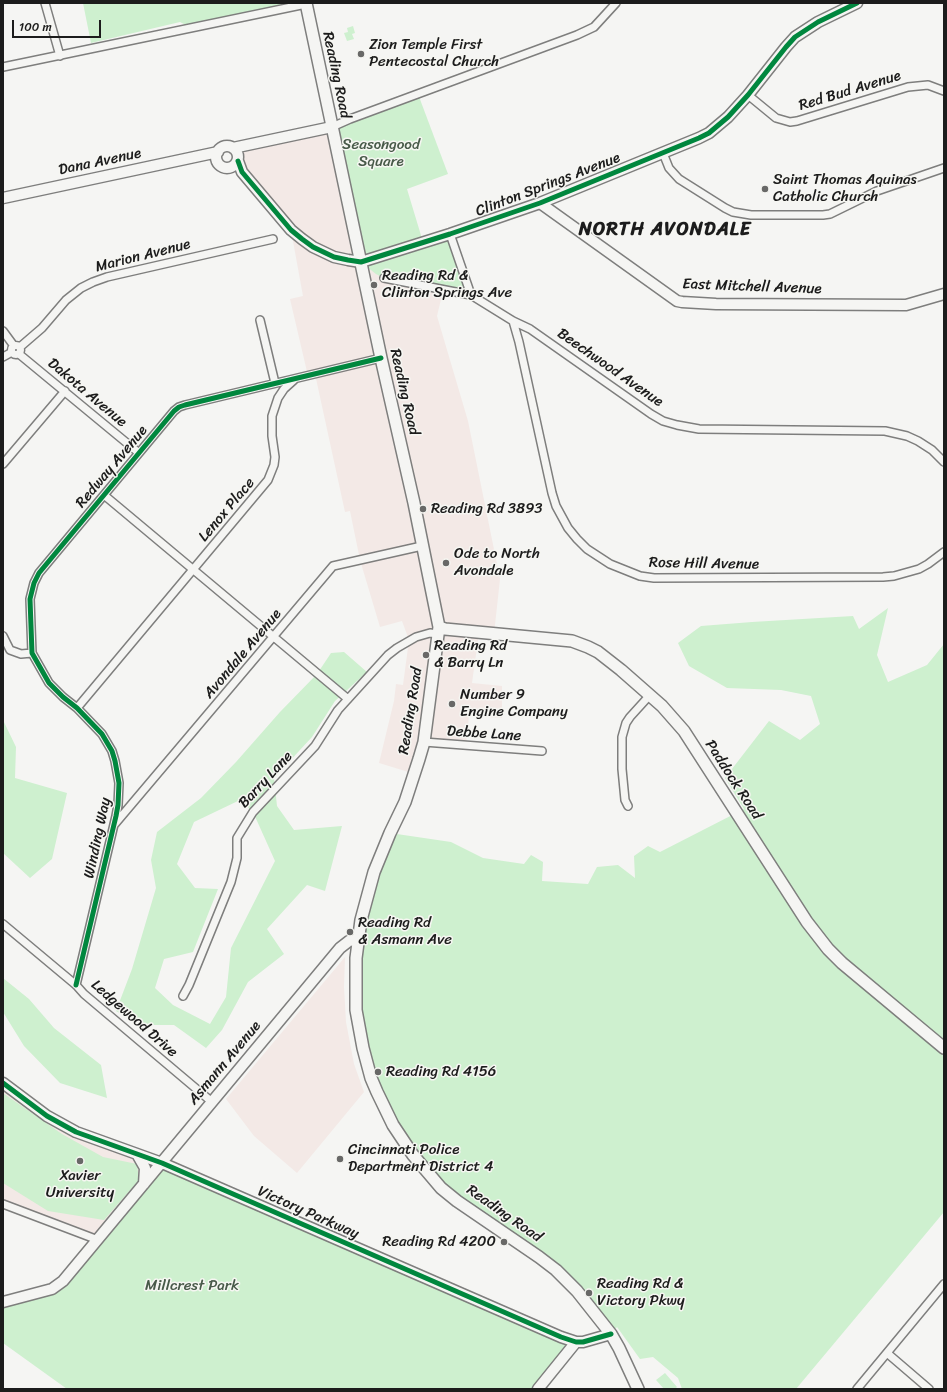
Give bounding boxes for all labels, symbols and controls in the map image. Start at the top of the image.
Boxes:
scale bar [14,12,103,38]
text: 100 m [19,16,52,38]
street label: Reading Road [318,30,354,120]
place label: Zion Temple First Pentecostal Church [369,36,499,71]
marker: Zion Temple First Pentecostal Church [356,49,366,59]
street label: Red Bud Avenue [797,67,903,115]
park label: Seasongood Square [342,136,420,171]
street label: Dana Avenue [57,144,143,180]
street label: Clinton Springs Avenue [473,149,623,221]
place label: Saint Thomas Aquinas Catholic Church [773,171,917,206]
marker: Saint Thomas Aquinas Catholic Church [760,184,770,194]
district label: NORTH AVONDALE [579,219,751,241]
street label: Marion Avenue [94,235,192,277]
place label: Reading Rd & Clinton Springs Ave [382,267,512,302]
street label: East Mitchell Avenue [682,276,822,298]
marker: Reading Rd & Clinton Springs Ave [369,280,379,290]
street label: Beechwood Avenue [554,325,666,411]
street label: Reading Road [385,347,423,437]
street label: Dakota Avenue [44,355,130,431]
street label: Redway Avenue [72,422,152,512]
street label: Lenox Place [195,474,259,546]
place label: Reading Rd 3893 [431,500,543,518]
marker: Reading Rd 3893 [418,504,428,514]
place label: Ode to North Avondale [454,545,540,580]
street label: Rose Hill Avenue [649,554,759,574]
marker: Ode to North Avondale [441,558,451,568]
street label: Avondale Avenue [200,606,286,702]
place label: Reading Rd & Barry Ln [434,637,507,672]
marker: Reading Rd & Barry Ln [421,650,431,660]
street label: Reading Road [395,666,427,756]
place label: Number 9 Engine Company [460,686,568,721]
marker: Number 9 Engine Company [447,699,457,709]
street label: Debbe Lane [446,722,522,746]
street label: Paddock Road [701,737,765,823]
street label: Barry Lane [235,748,297,812]
street label: Winding Way [81,796,115,880]
place label: Reading Rd & Asmann Ave [358,914,452,949]
marker: Reading Rd & Asmann Ave [345,927,355,937]
street label: Ledgewood Drive [87,976,181,1062]
street label: Asmann Avenue [185,1017,265,1109]
place label: Reading Rd 4156 [386,1063,496,1081]
marker: Reading Rd 4156 [373,1067,383,1077]
place label: Cincinnati Police Department District 4 [348,1141,493,1176]
marker: Cincinnati Police Department District 4 [335,1154,345,1164]
marker: Xavier University [75,1156,85,1166]
place label: Xavier University [46,1167,114,1202]
street label: Reading Road [463,1181,545,1247]
street label: Victory Parkway [255,1183,361,1243]
place label: Reading Rd 4200 [382,1233,496,1251]
marker: Reading Rd 4200 [499,1237,509,1247]
place label: Reading Rd & Victory Pkwy [597,1275,685,1310]
park label: Millcrest Park [145,1277,239,1295]
marker: Reading Rd & Victory Pkwy [584,1288,594,1298]

